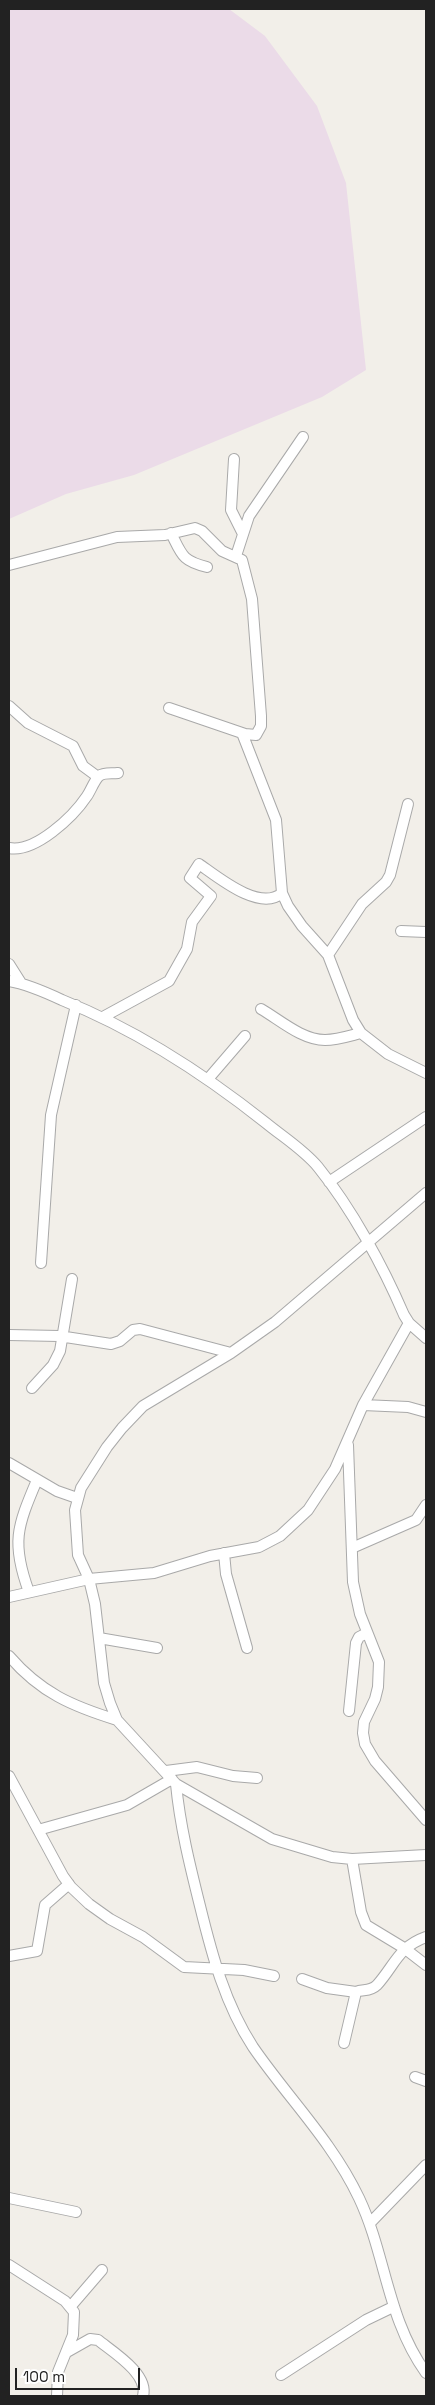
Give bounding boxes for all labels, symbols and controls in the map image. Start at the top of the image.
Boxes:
scale bar [18,2358,142,2390]
text: 100 m [23,2367,65,2386]

